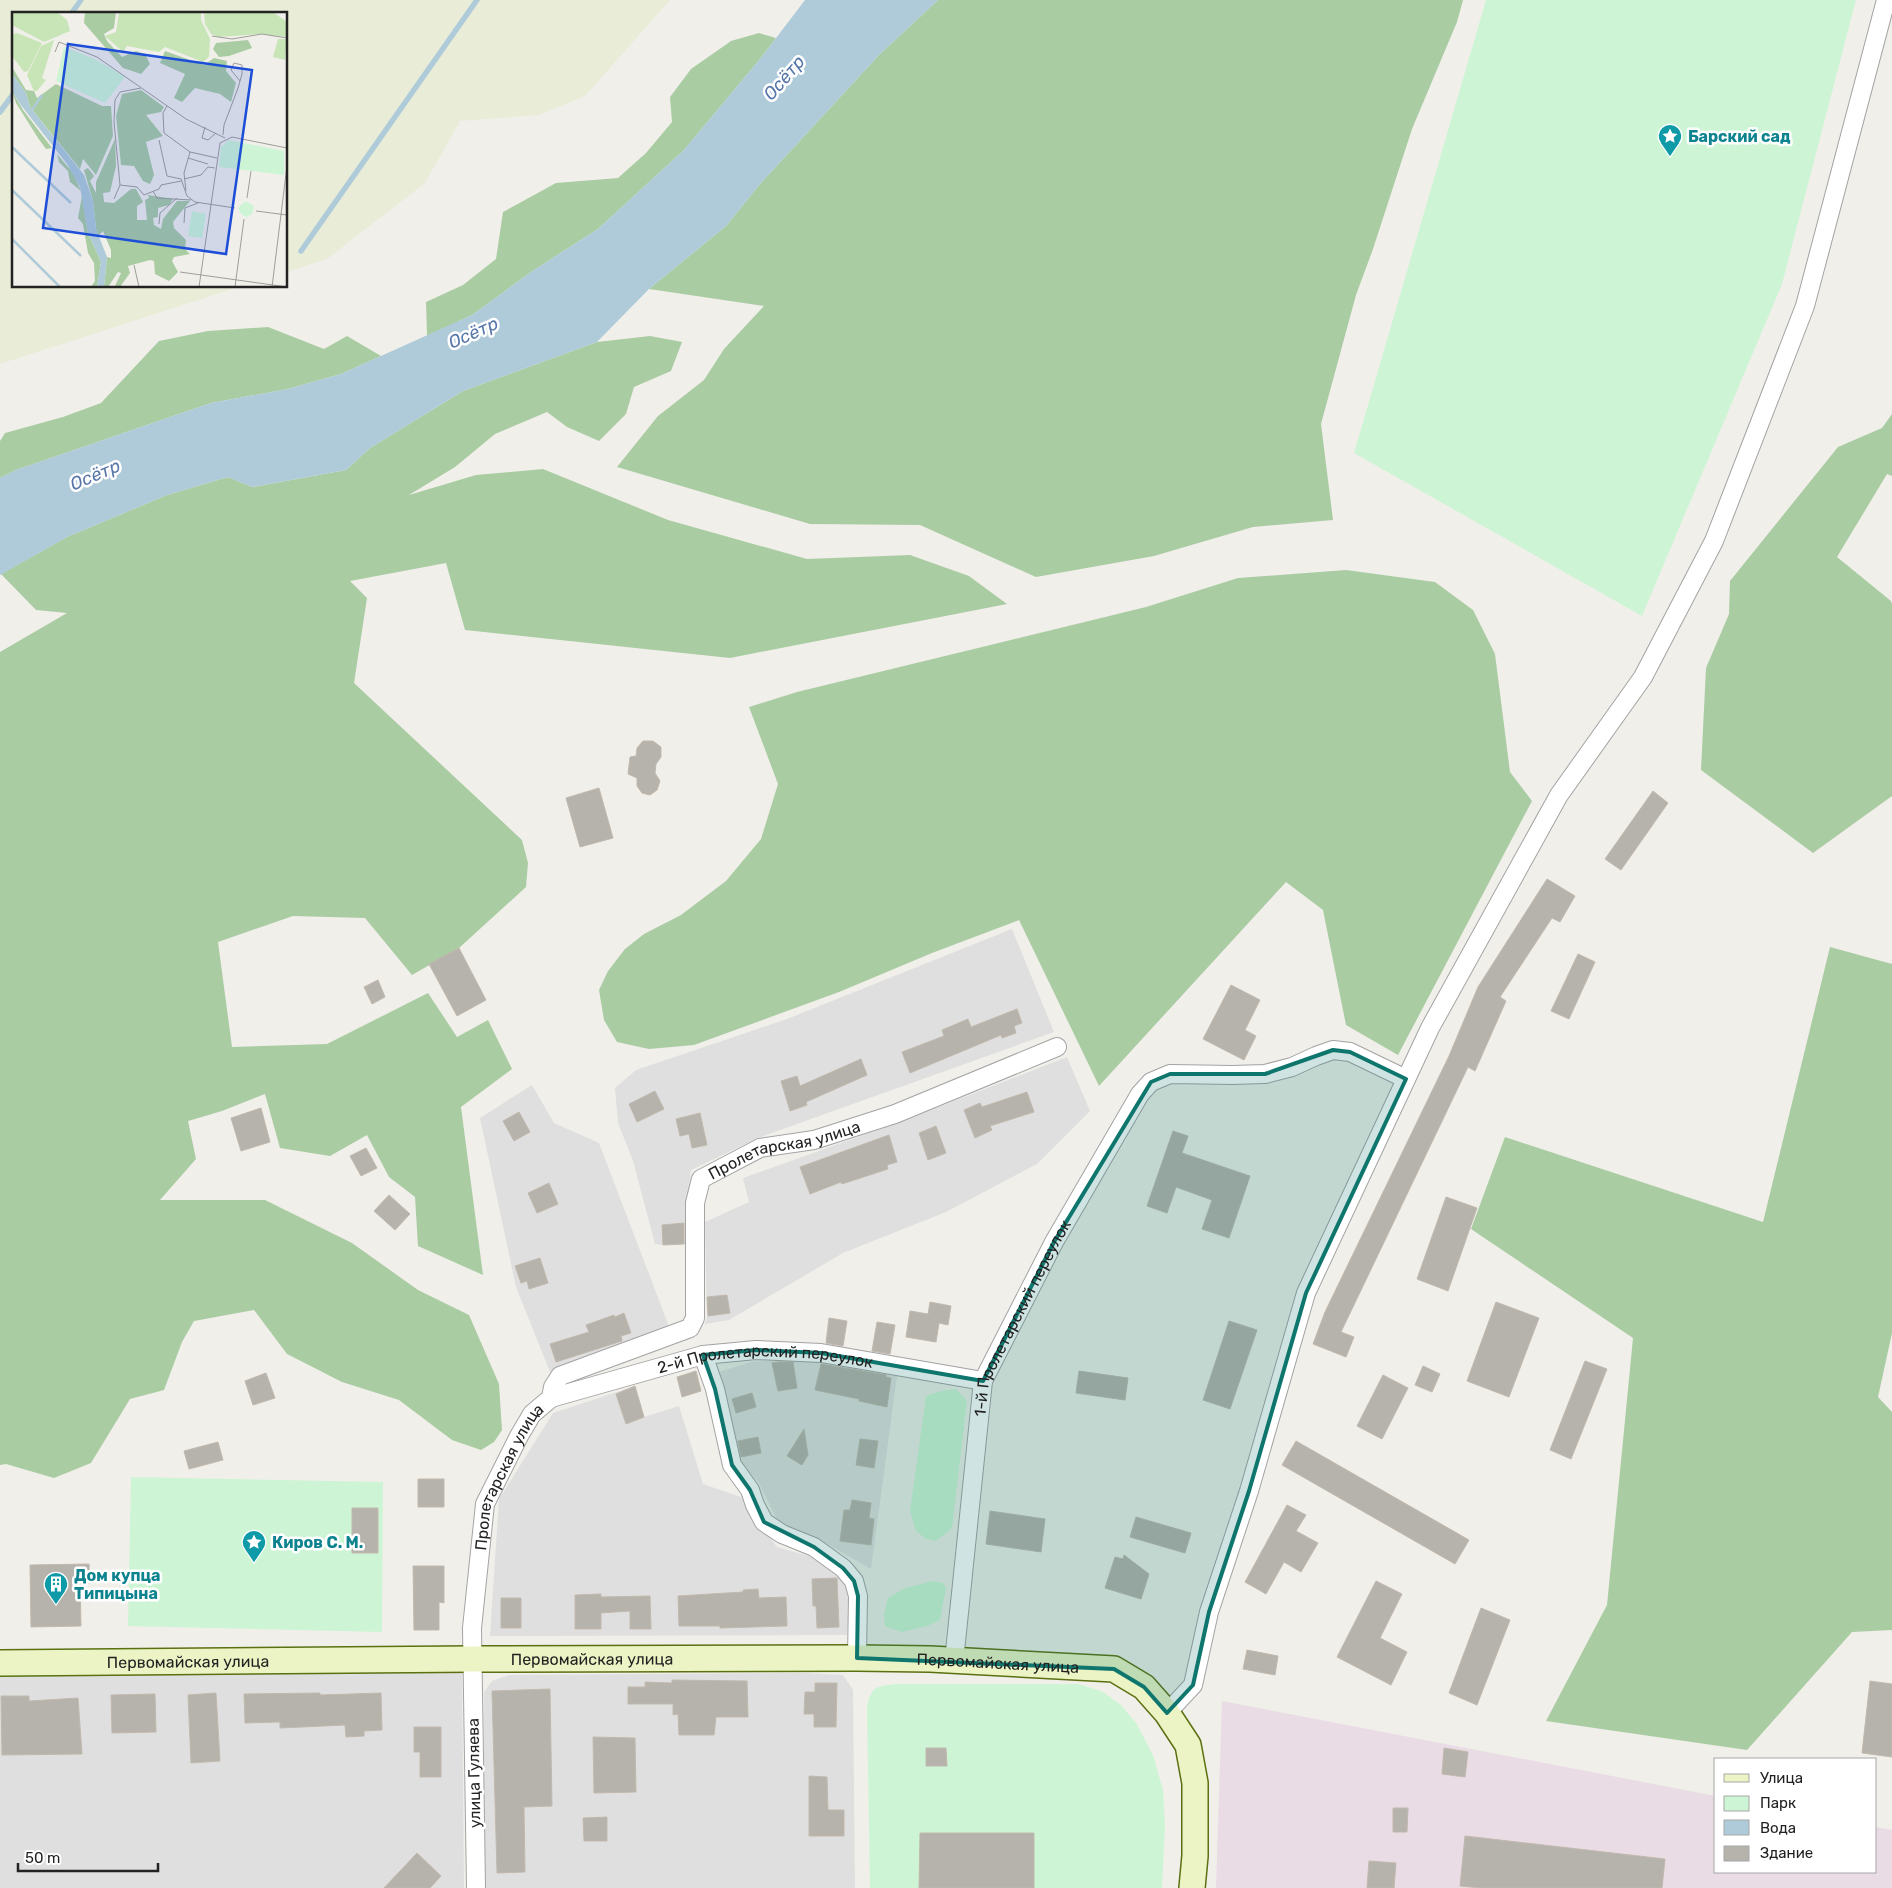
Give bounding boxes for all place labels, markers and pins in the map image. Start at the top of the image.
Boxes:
place icon: Барский сад [1657,123,1683,157]
place label: Барский сад [1688,127,1791,146]
place icon: Киров С. М. [241,1529,267,1563]
place label: Киров С. М. [272,1533,363,1552]
place label: Дом купца Типицына [74,1566,160,1603]
building icon: Дом купца Типицына [43,1571,69,1605]

